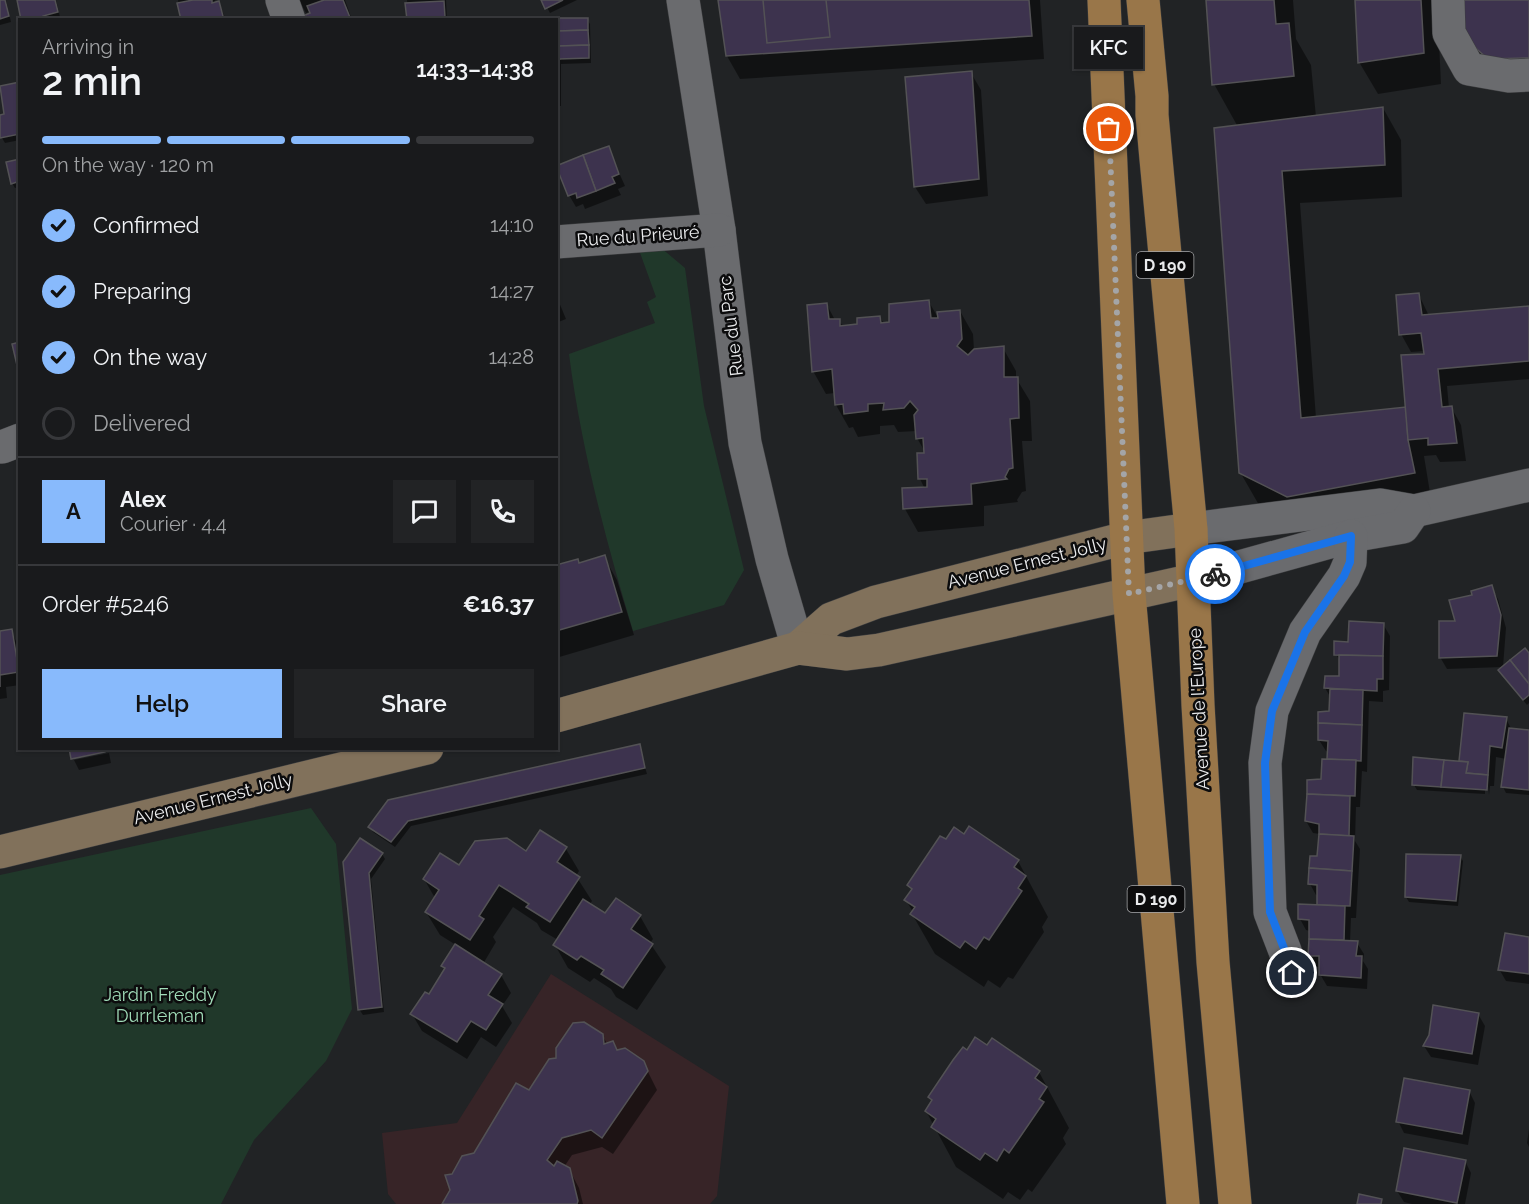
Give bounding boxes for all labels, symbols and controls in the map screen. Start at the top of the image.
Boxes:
callout: KFC [1074,27,1144,69]
text: Arriving in [42,35,134,59]
text: KFC [1089,36,1128,60]
text: 14:33–14:38 [416,56,534,82]
text: 2 min [42,58,142,104]
pin [1083,103,1134,154]
icon: bag [1092,112,1125,145]
text: On the way · 120 m [42,153,214,177]
icon: check [42,209,75,242]
text: Confirmed [93,212,200,238]
text: 14:10 [490,213,534,237]
street label: Rue du Prieuré [576,221,701,250]
road number: D 190 [1136,252,1194,278]
icon: check [42,275,75,308]
street label: Rue du Parc [714,275,747,377]
text: Preparing [93,278,191,304]
text: 14:27 [490,279,534,303]
icon: check [42,341,75,374]
text: On the way [93,344,207,370]
text: 14:28 [488,345,534,369]
text: Delivered [93,410,191,436]
button: chat [393,480,456,543]
button: phone [471,480,534,543]
text: Alex [120,486,166,512]
text: A [66,498,81,524]
text: Courier · 4.4 [120,512,227,536]
street label: Avenue Ernest Jolly [945,533,1109,592]
courier [1185,544,1245,604]
icon: bike [1199,558,1232,591]
text: Order #5246 [42,591,169,617]
text: €16.37 [463,591,534,617]
street label: Avenue de l'Europe [1184,627,1213,791]
button: Help [42,669,282,738]
button: Share [294,669,534,738]
street label: Avenue Ernest Jolly [131,769,295,828]
road number: D 190 [1128,886,1184,912]
pin [1266,947,1317,998]
icon: home [1275,956,1308,989]
park label: Jardin Freddy Durrleman [103,984,217,1026]

